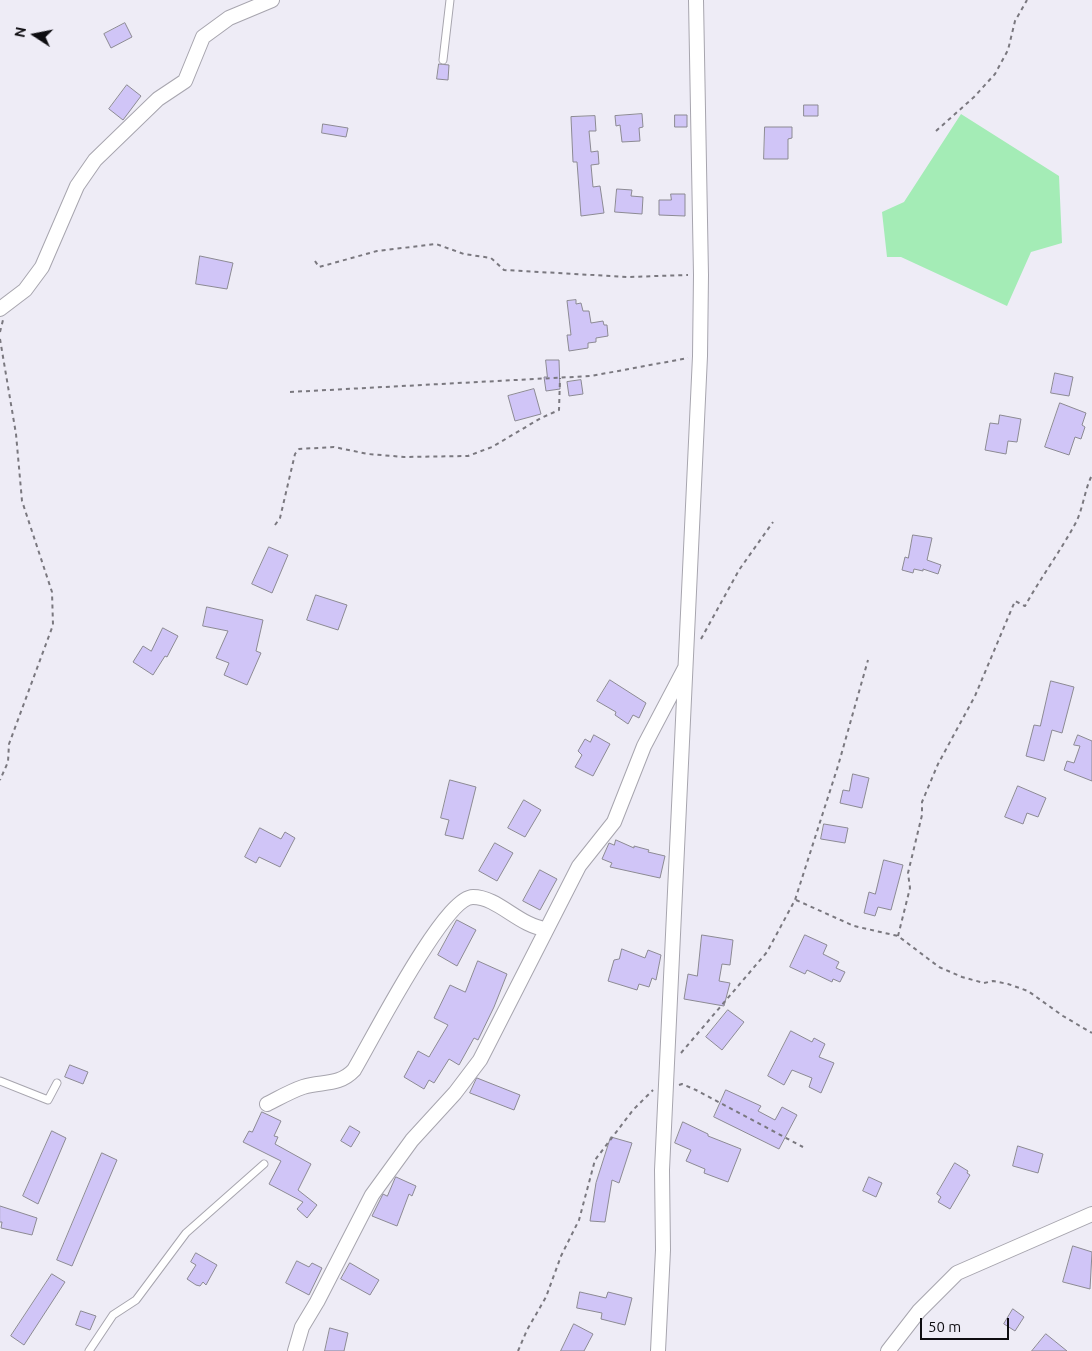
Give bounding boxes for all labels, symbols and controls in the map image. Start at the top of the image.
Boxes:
north arrow [10,10,60,60]
text: N [11,25,29,39]
scale bar [922,1308,1011,1340]
text: 50 m [928,1318,961,1335]

